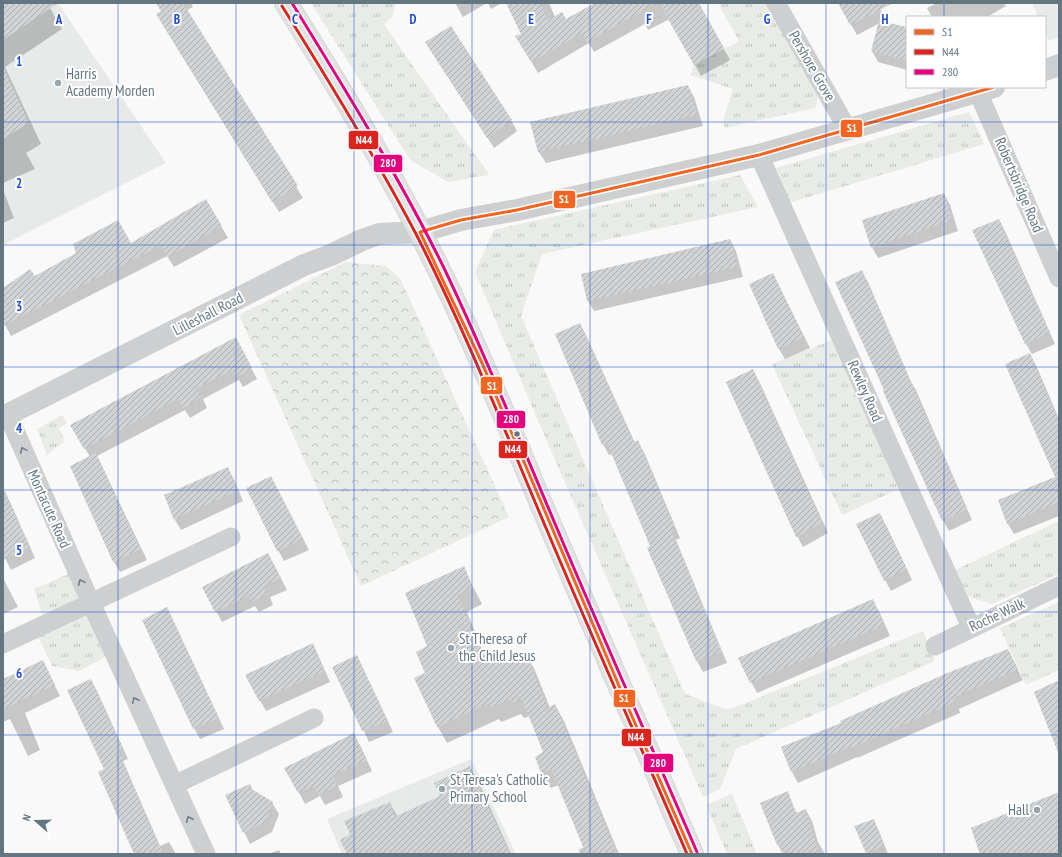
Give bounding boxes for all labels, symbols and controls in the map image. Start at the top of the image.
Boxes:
text: A [55,11,63,28]
text: B [174,11,180,28]
text: C [292,11,298,28]
text: D [410,11,417,28]
text: E [528,11,534,28]
text: F [646,11,652,28]
text: G [764,11,771,28]
text: H [882,11,889,28]
legend [906,16,1046,88]
text: S1 [942,24,953,39]
street label: Pershore Grove [785,27,840,104]
text: N44 [942,44,960,59]
text: 1 [16,53,22,70]
place label: Harris Academy Morden [66,64,155,100]
text: 280 [942,64,958,79]
marker: Harris Academy Morden [53,78,63,88]
line badge: S1 [840,119,863,138]
text: S1 [847,121,857,135]
line badge: N44 [348,130,379,150]
text: N44 [356,133,373,147]
street label: Robertsbridge Road [991,134,1048,235]
line badge: 280 [373,154,403,173]
text: 280 [380,156,396,170]
text: 2 [16,175,22,192]
line badge: S1 [553,190,576,209]
text: S1 [559,192,569,206]
street label: Lilleshall Road [170,288,246,339]
text: 3 [16,298,22,315]
street label: Rewley Road [844,357,887,424]
line badge: S1 [480,376,503,395]
text: S1 [487,379,497,393]
line badge: 280 [496,410,526,429]
text: 280 [503,412,519,426]
text: 4 [16,420,23,437]
unlabelled marker [512,429,522,439]
line badge: N44 [498,440,528,459]
text: N44 [505,442,522,456]
one-way arrow [20,447,28,455]
street label: Montacute Road [24,467,75,551]
text: 5 [16,542,22,559]
one-way arrow [78,579,86,586]
street label: Roche Walk [966,593,1028,636]
place label: St Theresa of the Child Jesus [459,629,535,665]
marker: St Theresa of the Child Jesus [446,643,456,653]
text: 6 [16,665,22,682]
line badge: S1 [613,689,636,708]
text: S1 [619,691,629,705]
one-way arrow [132,697,140,705]
line badge: N44 [621,728,652,747]
text: N44 [628,730,645,744]
line badge: 280 [643,753,674,773]
text: 280 [650,756,666,770]
place label: St Teresa's Catholic Primary School [450,770,549,806]
marker: St Teresa's Catholic Primary School [437,784,447,794]
place label: Hall [1008,800,1030,819]
north arrow [16,801,56,841]
marker: Hall [1032,805,1042,815]
text: N [19,812,34,823]
one-way arrow [186,815,194,823]

